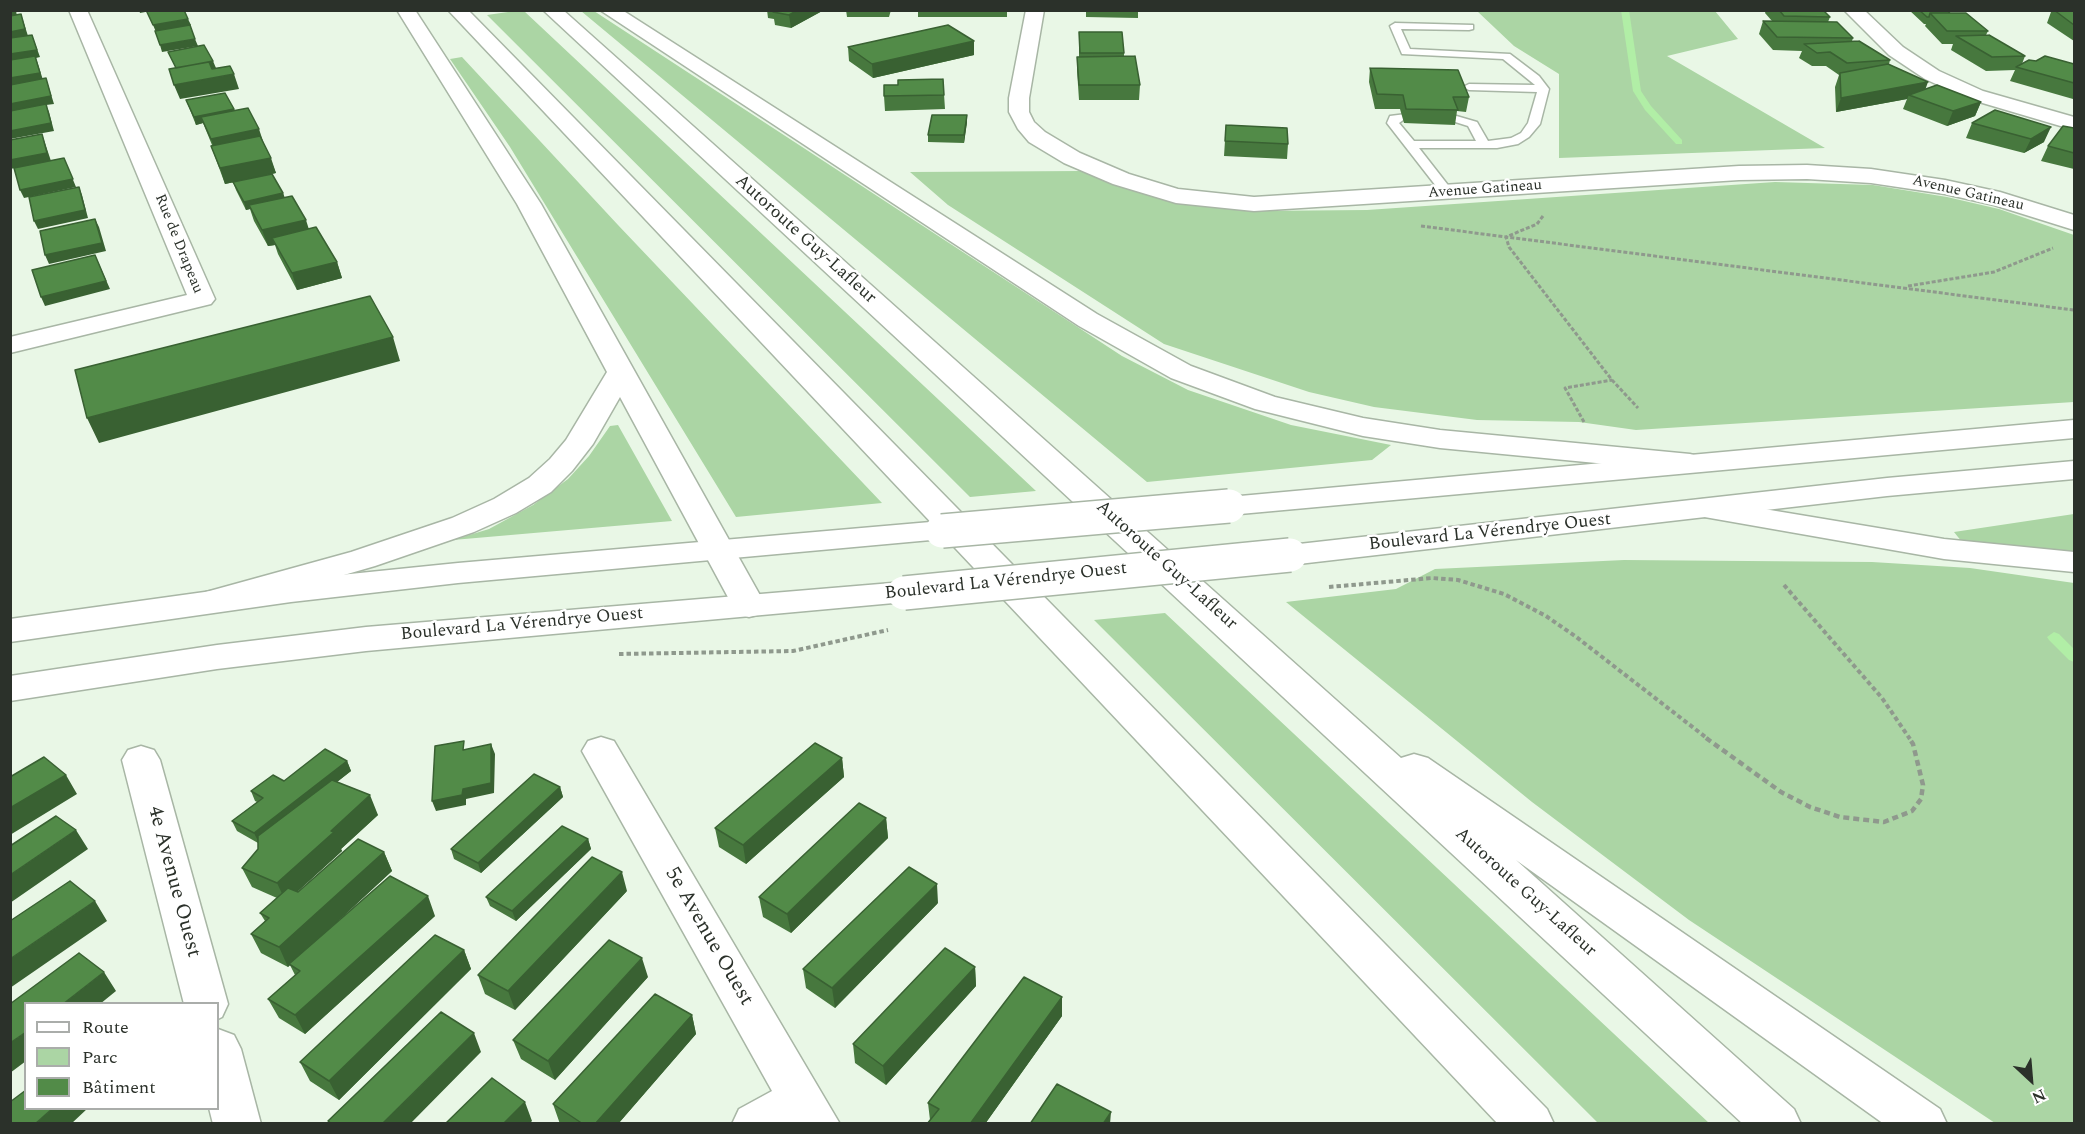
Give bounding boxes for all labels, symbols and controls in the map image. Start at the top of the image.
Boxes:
street label: Autoroute Guy-Lafleur [730,171,880,309]
street label: Avenue Gatineau [1910,172,2026,216]
street label: Avenue Gatineau [1428,177,1542,203]
street label: Rue de Drapeau [150,192,206,296]
street label: Autoroute Guy-Lafleur [1091,497,1241,635]
street label: Boulevard La Vérendrye Ouest [1368,510,1612,556]
street label: Boulevard La Vérendrye Ouest [884,559,1128,605]
street label: Boulevard La Vérendrye Ouest [400,604,644,646]
street label: 4e Avenue Ouest [141,804,205,960]
street label: Autoroute Guy-Lafleur [1450,824,1600,962]
street label: 5e Avenue Ouest [658,863,758,1011]
legend [24,1002,219,1110]
text: Route [82,1014,129,1041]
text: Parc [82,1044,118,1071]
north arrow [2001,1050,2061,1110]
text: Bâtiment [82,1074,156,1101]
text: N [2028,1083,2050,1110]

